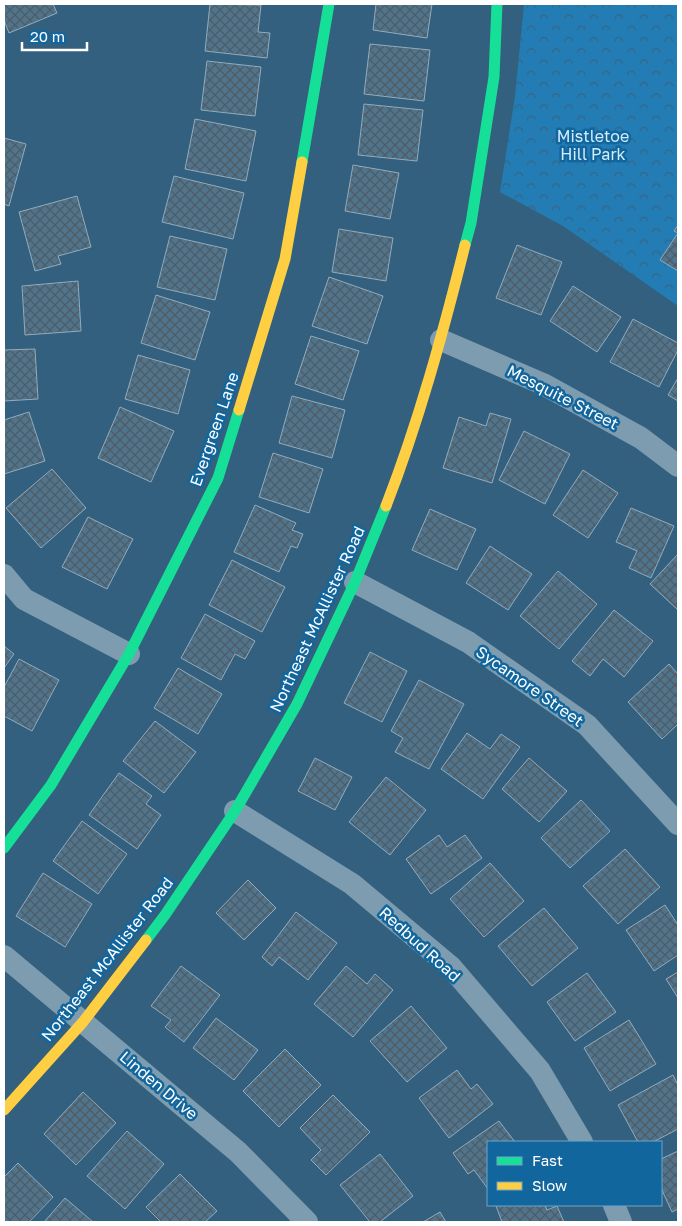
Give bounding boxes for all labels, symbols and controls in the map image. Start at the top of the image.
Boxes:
scale bar [22,20,88,52]
text: 20 m [30,27,65,45]
park label: Mistletoe Hill Park [557,126,629,164]
street label: Mesquite Street [504,360,622,434]
street label: Evergreen Lane [185,369,243,489]
street label: Northeast McAllister Road [265,523,369,715]
street label: Sycamore Street [472,641,588,731]
street label: Northeast McAllister Road [37,873,177,1045]
street label: Redbud Road [375,902,465,986]
street label: Linden Drive [116,1047,202,1123]
legend [487,1141,662,1206]
text: Fast [532,1151,563,1169]
text: Slow [532,1176,567,1194]

